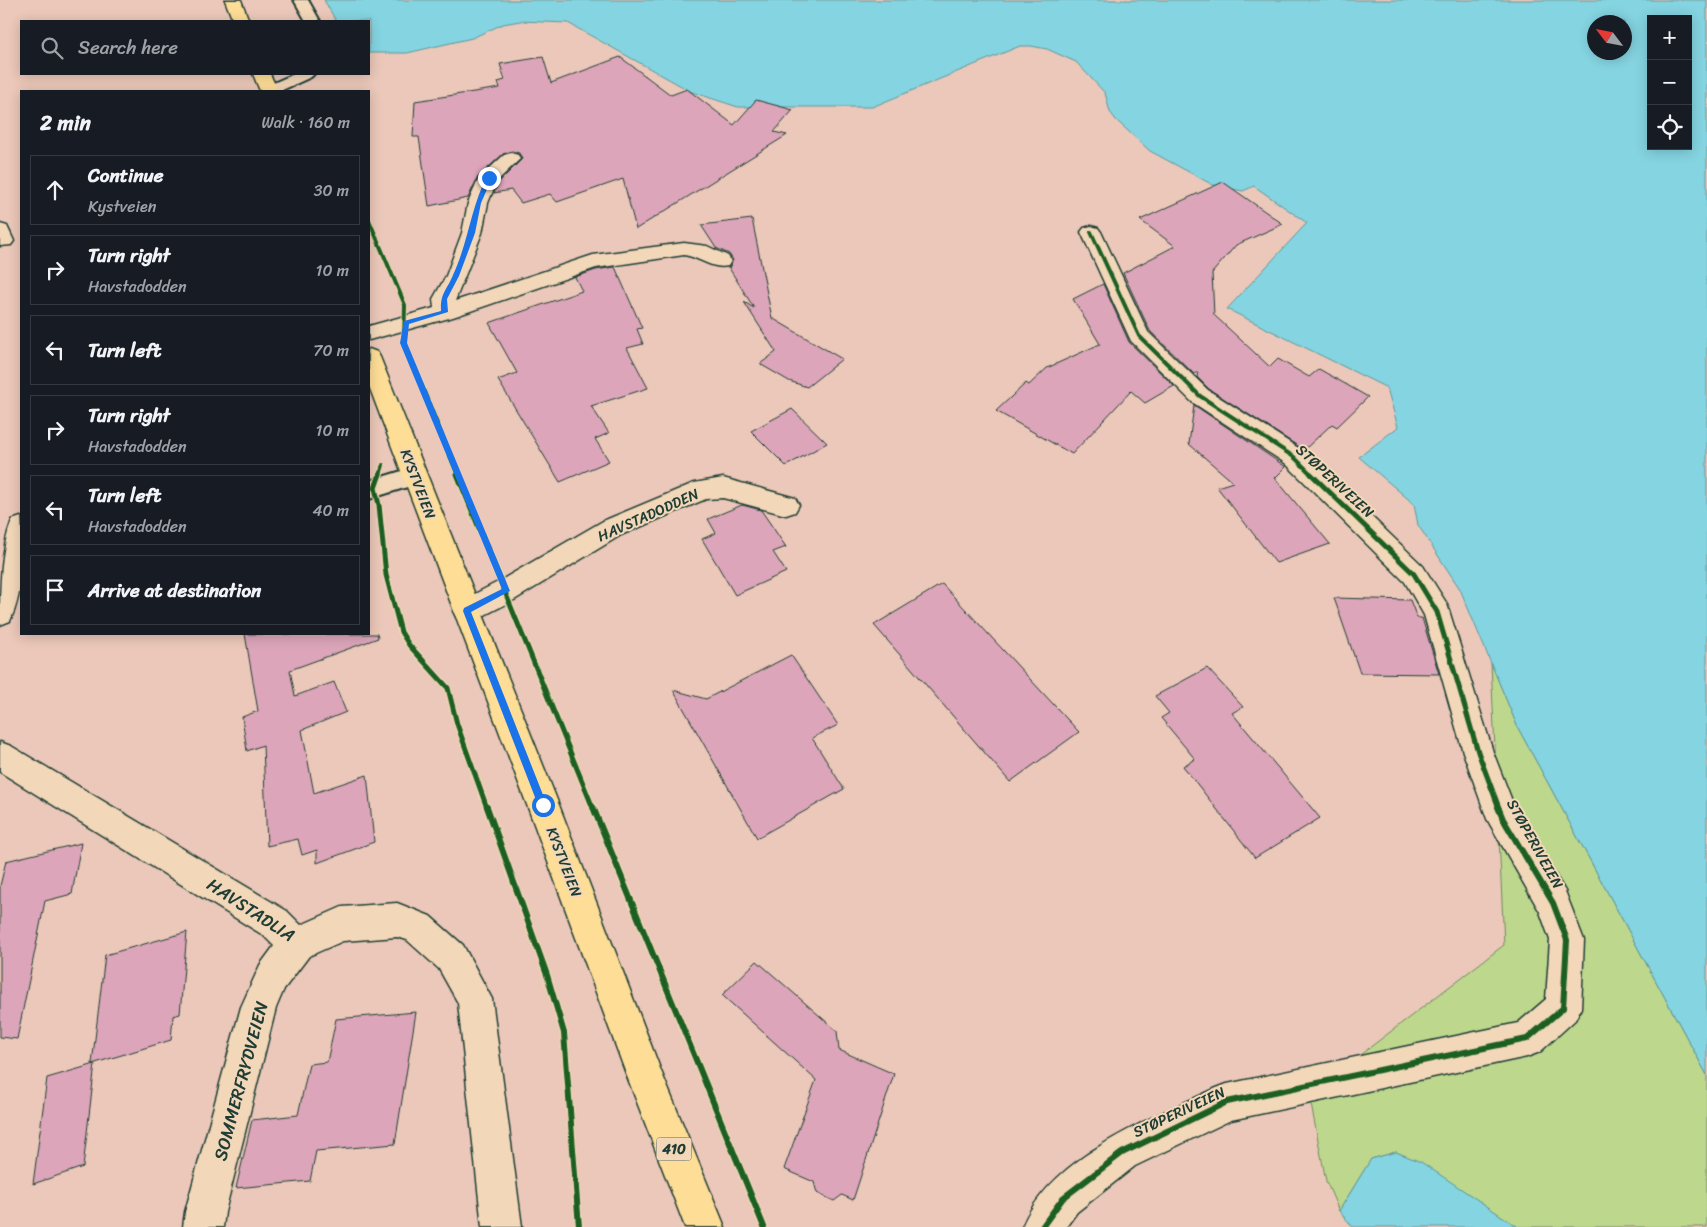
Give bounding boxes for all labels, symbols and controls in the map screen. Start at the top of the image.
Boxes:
north arrow [1587,15,1632,60]
map controls [1647,15,1692,150]
button: + [1647,15,1692,60]
search box [20,20,370,75]
text: Search here [78,31,178,64]
icon: search [38,34,66,62]
button: − [1647,60,1692,105]
text: 2 min [40,104,91,142]
button: locate [1647,105,1692,150]
text: Walk · 160 m [261,108,350,137]
text: Continue [88,159,164,192]
route end [478,167,501,190]
icon: ahead [41,176,69,204]
text: 30 m [314,176,349,205]
text: Kystveien [88,192,156,221]
text: Turn right [88,239,170,272]
icon: right [41,256,69,284]
text: 10 m [316,256,349,285]
text: Havstadodden [88,272,187,301]
text: Turn left [88,334,161,367]
icon: left [41,336,69,364]
text: 70 m [313,336,349,365]
text: Turn right [88,399,170,432]
icon: right [41,416,69,444]
text: 10 m [316,416,349,445]
text: Havstadodden [88,432,187,461]
street label: STØPERIVEIEN [1290,437,1381,525]
street label: KYSTVEIEN [393,445,443,523]
text: Turn left [88,479,161,512]
street label: HAVSTADODDEN [593,481,704,549]
icon: left [41,496,69,524]
text: 40 m [312,496,349,525]
text: Havstadodden [88,512,187,541]
text: Arrive at destination [88,574,261,607]
icon: arrive [41,576,69,604]
route start [532,794,555,817]
street label: STØPERIVEIEN [1499,794,1571,894]
street label: KYSTVEIEN [539,823,589,901]
street label: HAVSTADLIA [200,869,302,951]
street label: SOMMERFRYDVEIEN [204,997,278,1164]
street label: STØPERIVEIEN [1128,1079,1230,1145]
road number: 410 [656,1138,692,1160]

